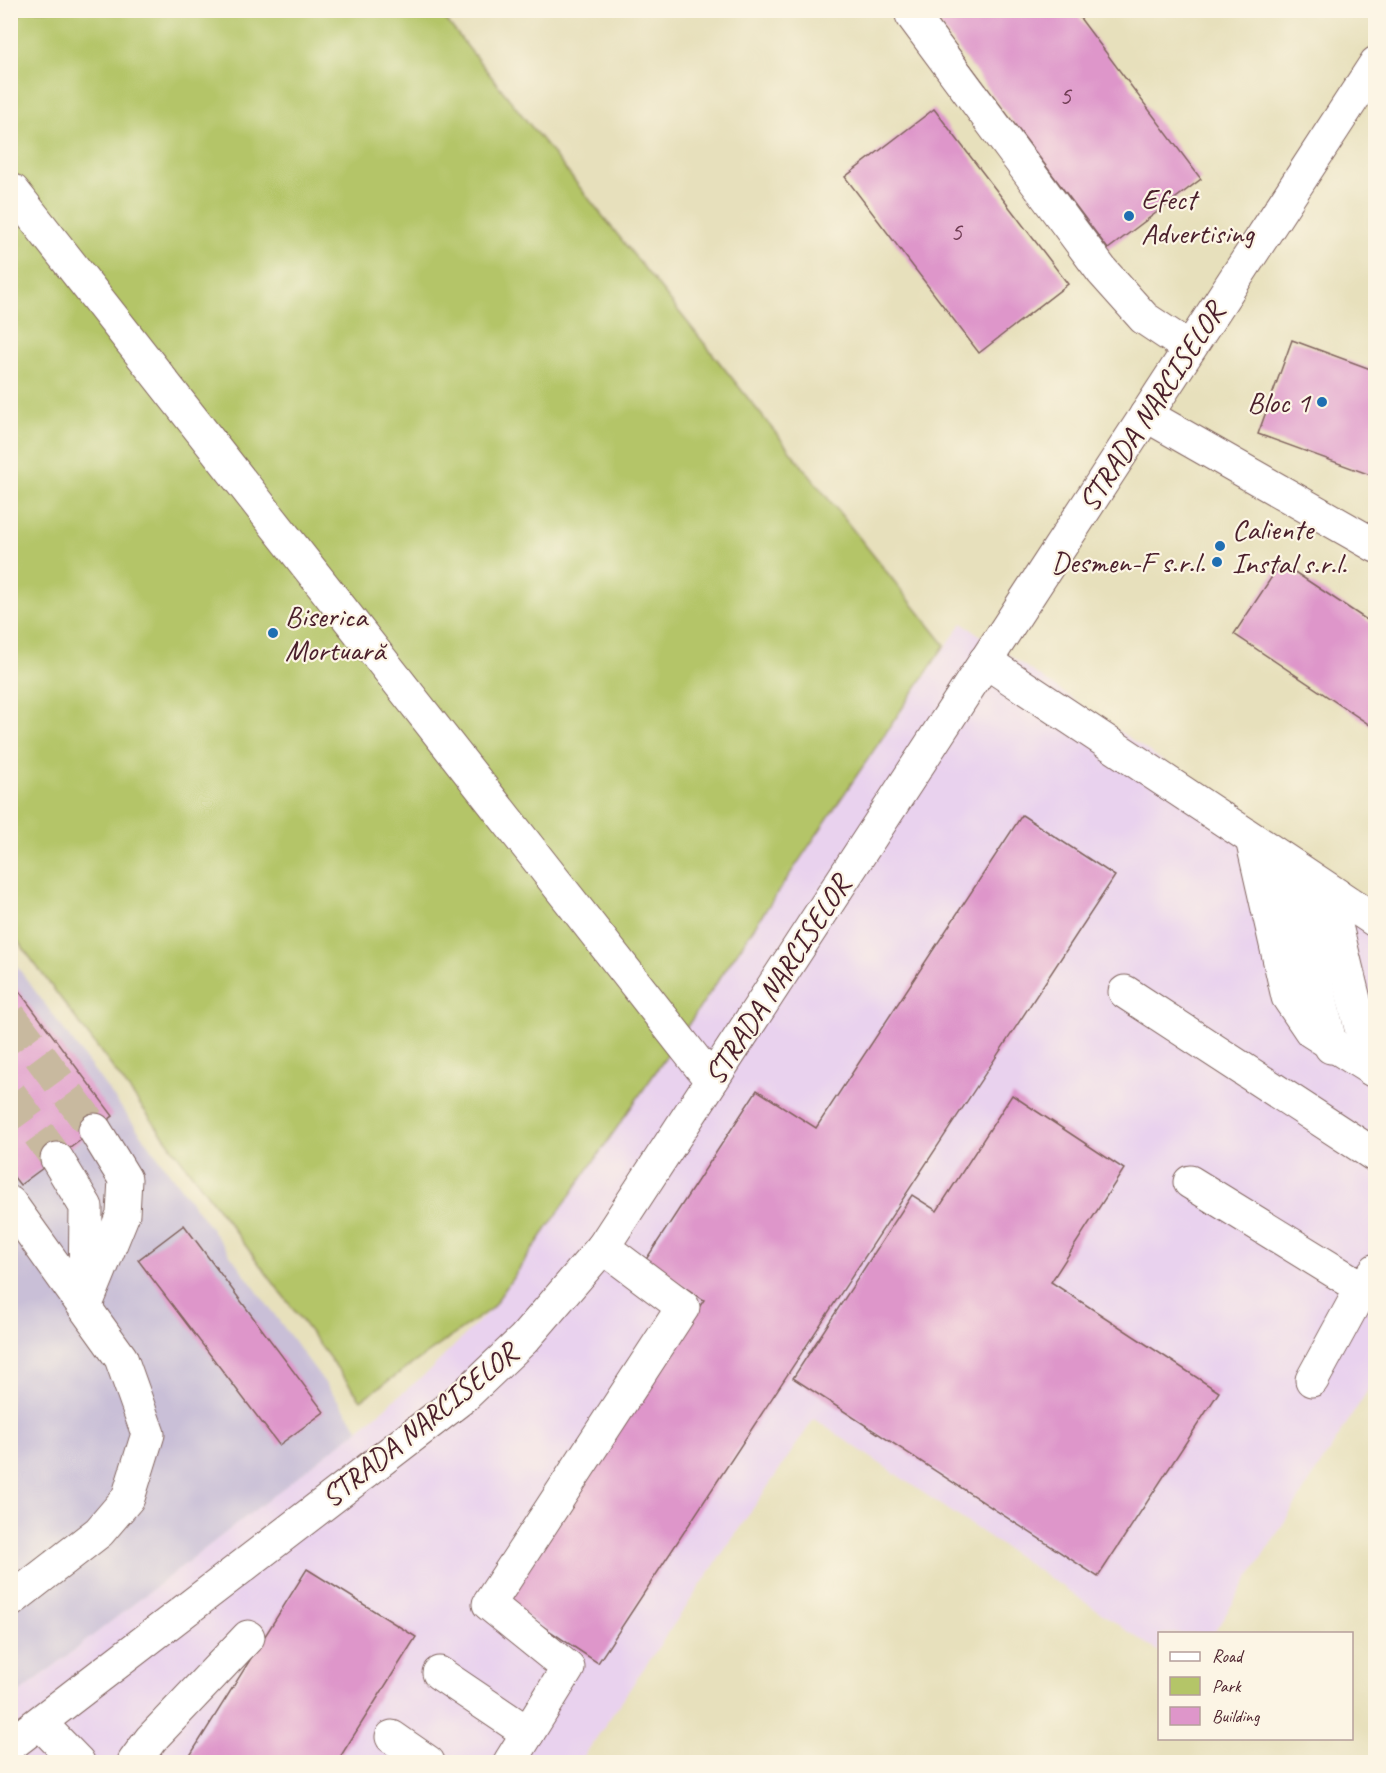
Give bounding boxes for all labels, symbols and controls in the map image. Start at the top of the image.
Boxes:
house number: 5 [1059,78,1073,112]
place label: Efect Advertising [1141,180,1255,252]
marker: Efect Advertising [1122,209,1136,223]
house number: 5 [950,214,964,248]
street label: STRADA NARCISELOR [1069,292,1235,519]
place label: Bloc 1 [1247,383,1311,421]
marker: Bloc 1 [1315,395,1329,409]
place label: Caliente Instal s.r.l. [1232,510,1347,582]
marker: Caliente Instal s.r.l. [1213,539,1227,553]
place label: Desmen-F s.r.l. [1051,543,1205,581]
marker: Desmen-F s.r.l. [1210,555,1224,569]
place label: Biserica Mortuară [285,597,388,669]
marker: Biserica Mortuară [266,626,280,640]
street label: STRADA NARCISELOR [695,865,861,1092]
street label: STRADA NARCISELOR [313,1332,528,1516]
legend [1158,1632,1353,1740]
text: Road [1212,1645,1245,1667]
text: Park [1212,1675,1242,1697]
text: Building [1212,1705,1261,1727]

